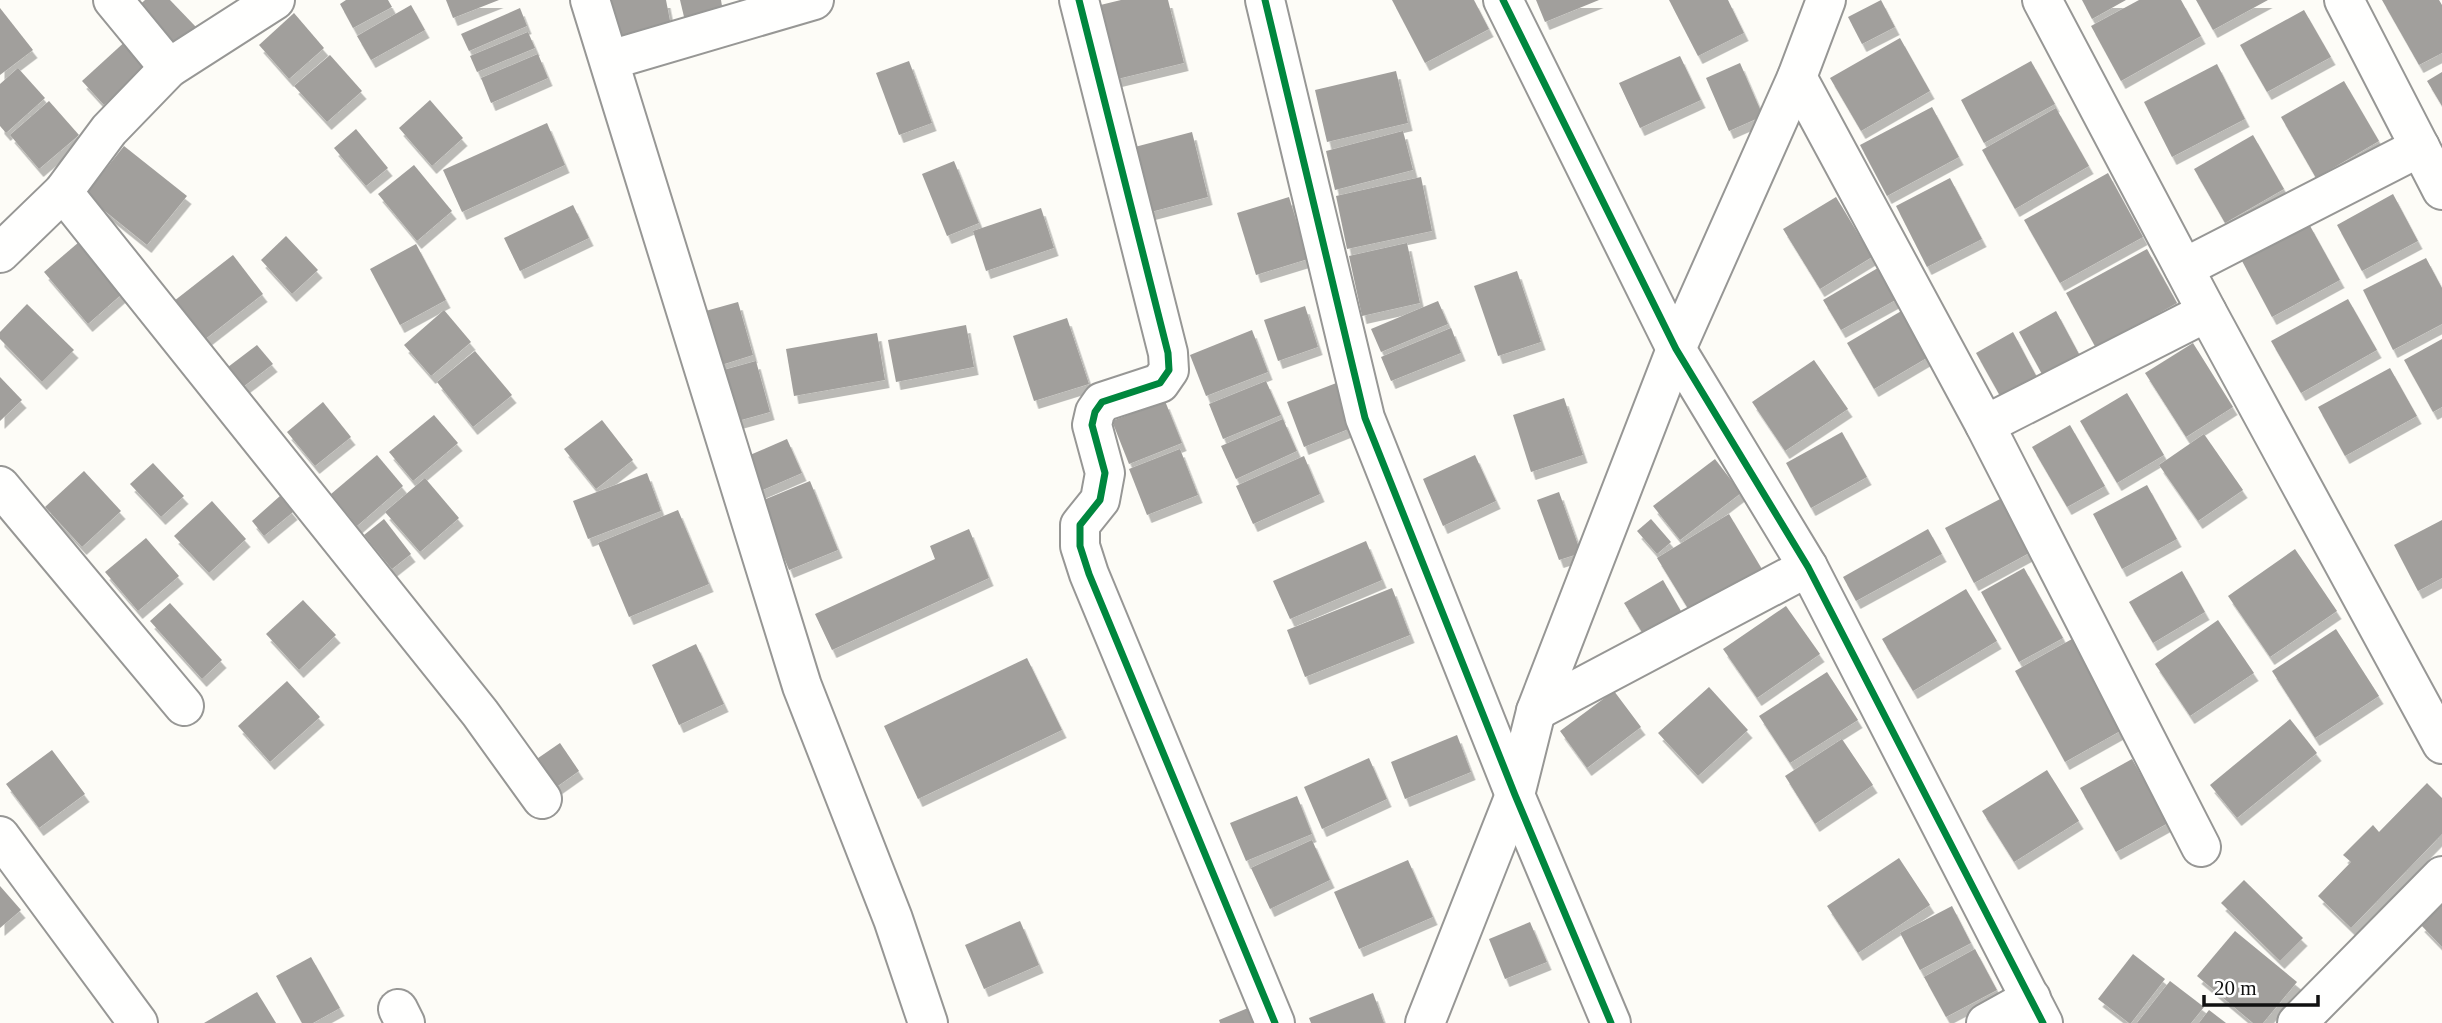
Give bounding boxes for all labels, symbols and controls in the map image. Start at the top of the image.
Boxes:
scale bar [2204,964,2318,1008]
text: 20 m [2214,976,2257,1000]

